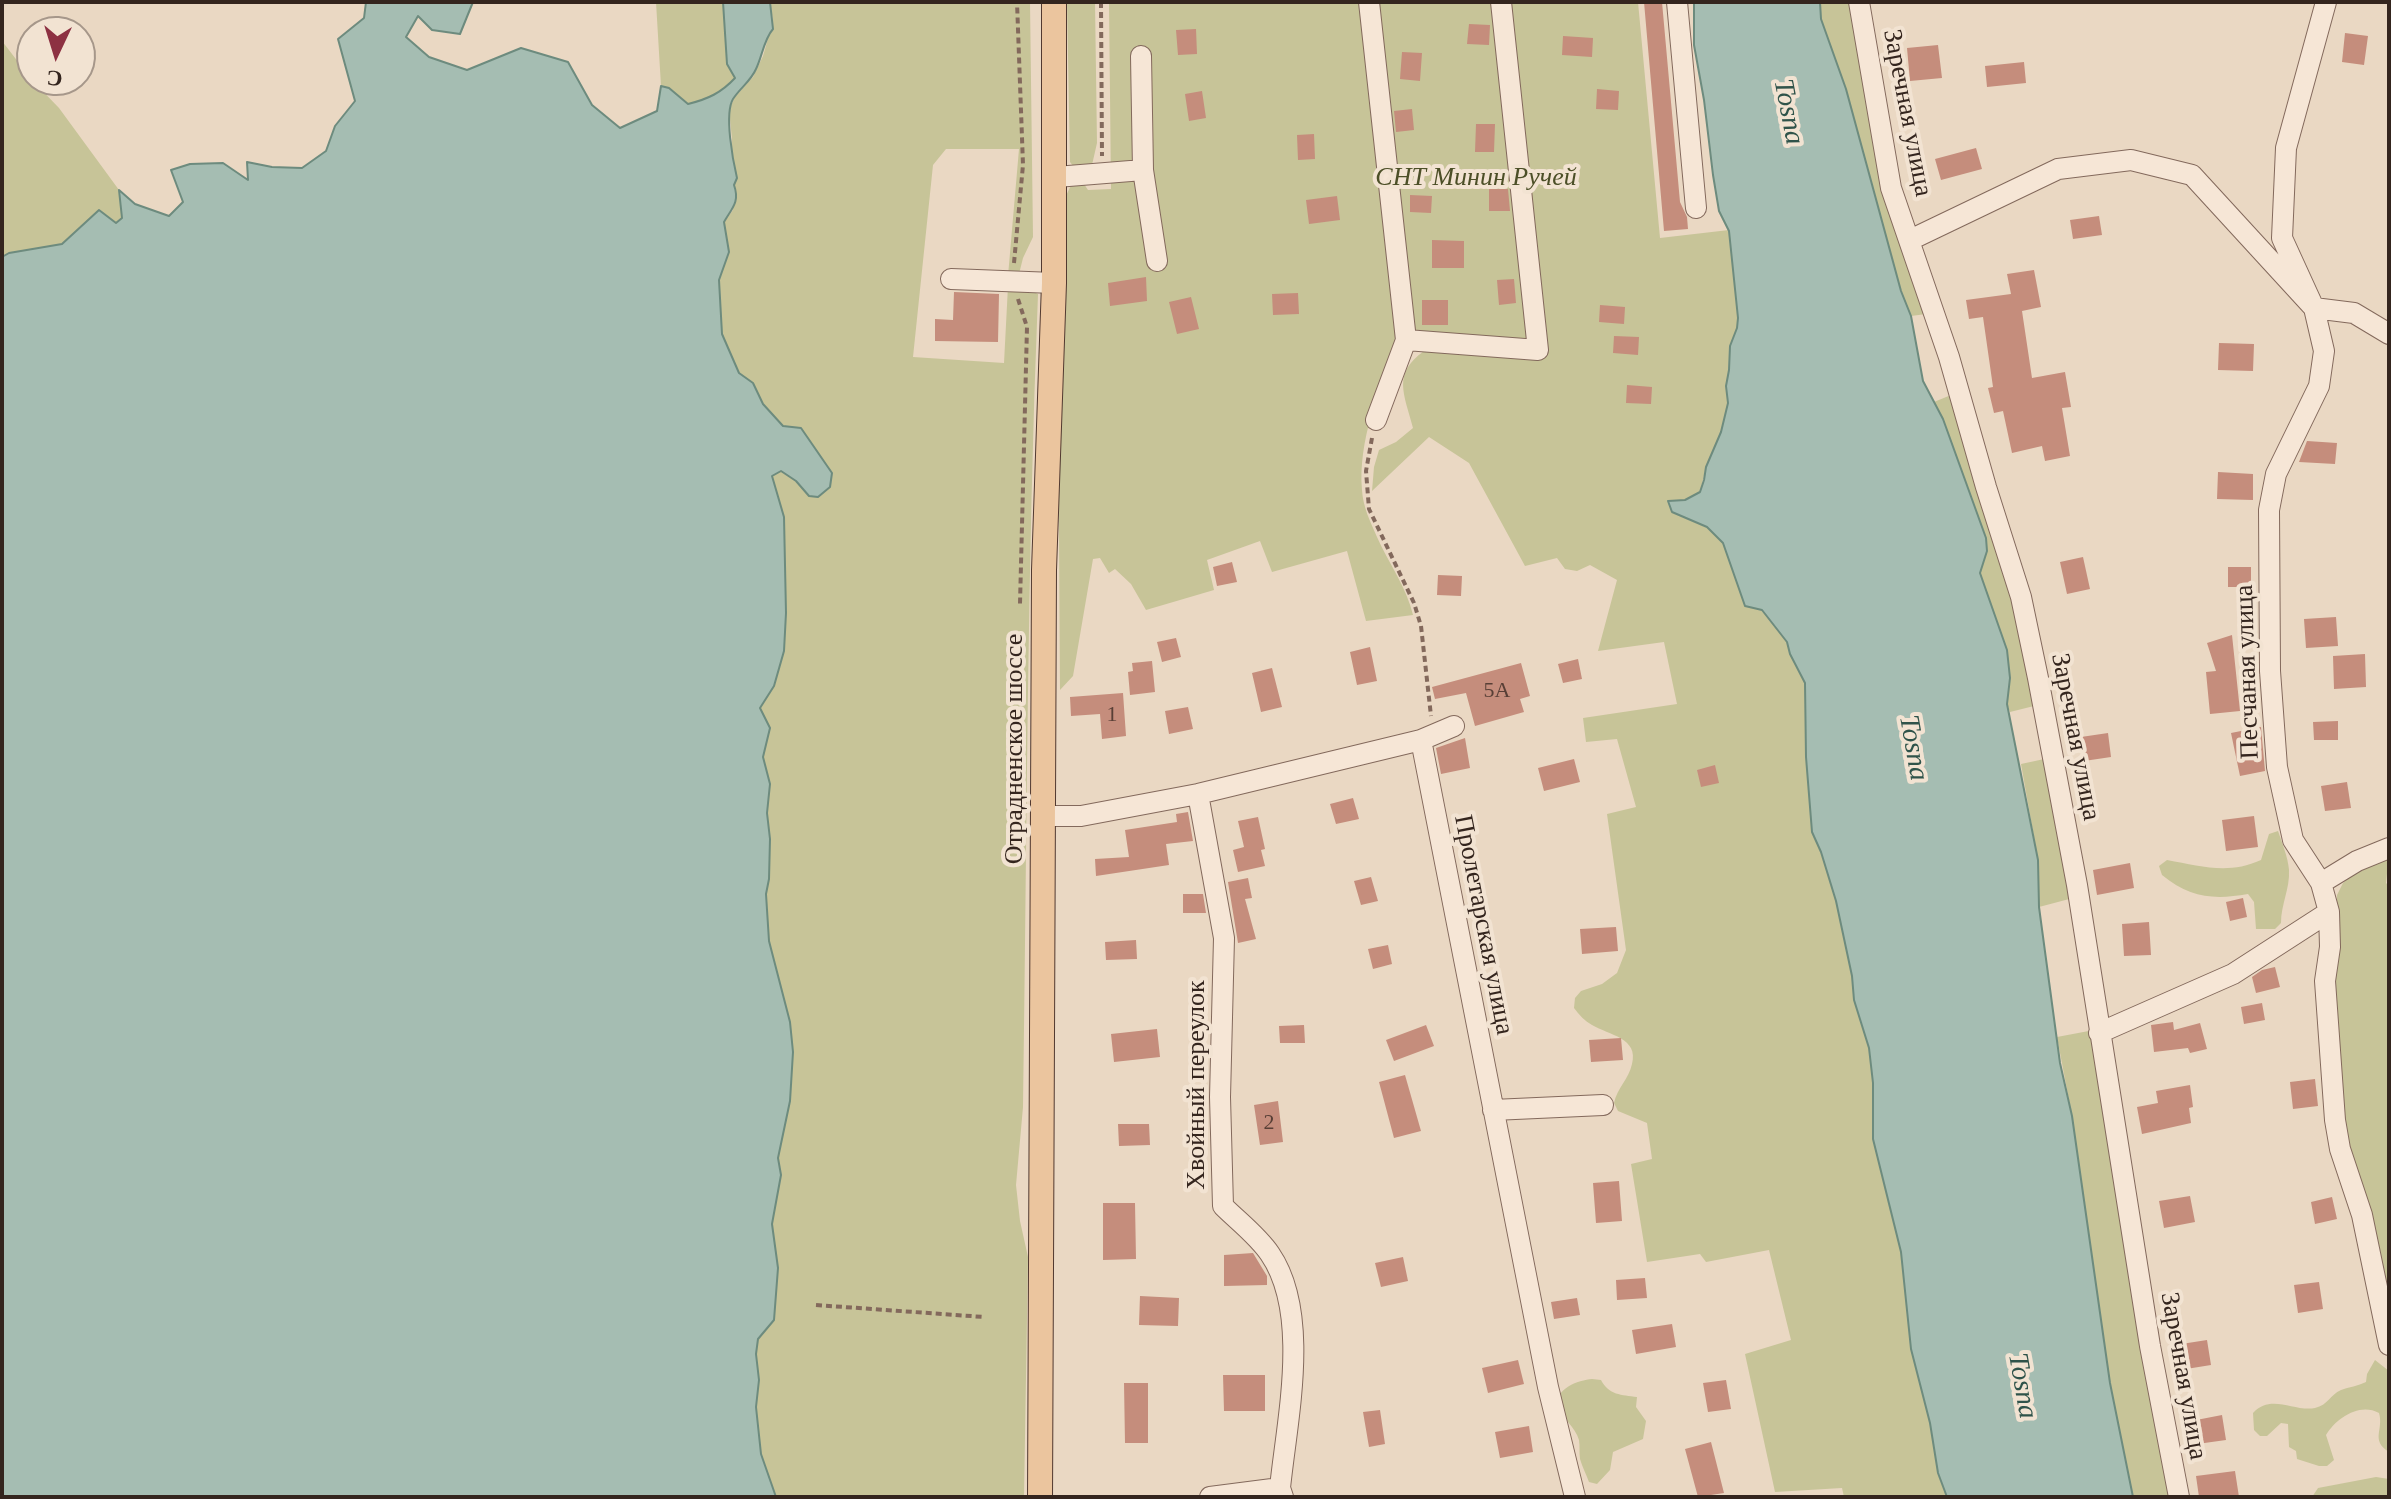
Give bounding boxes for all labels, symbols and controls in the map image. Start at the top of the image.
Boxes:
north arrow [16,16,96,96]
street label: Заречная улица [1876,27,1938,199]
text: С [46,65,63,91]
water label: Tosna [1765,76,1811,148]
park label: СНТ Минин Ручей [1375,162,1577,194]
street label: Песчаная улица [2229,584,2267,760]
street label: Отрадненское шоссе [999,634,1031,864]
street label: Заречная улица [2044,651,2106,823]
house number: 5А [1484,678,1510,704]
house number: 1 [1106,702,1118,728]
water label: Tosna [1891,713,1935,783]
street label: Пролетарская улица [1446,813,1520,1037]
street label: Хвойный переулок [1181,980,1213,1190]
house number: 2 [1264,1110,1274,1136]
street label: Заречная улица [2153,1290,2213,1462]
water label: Tosna [2000,1351,2044,1421]

